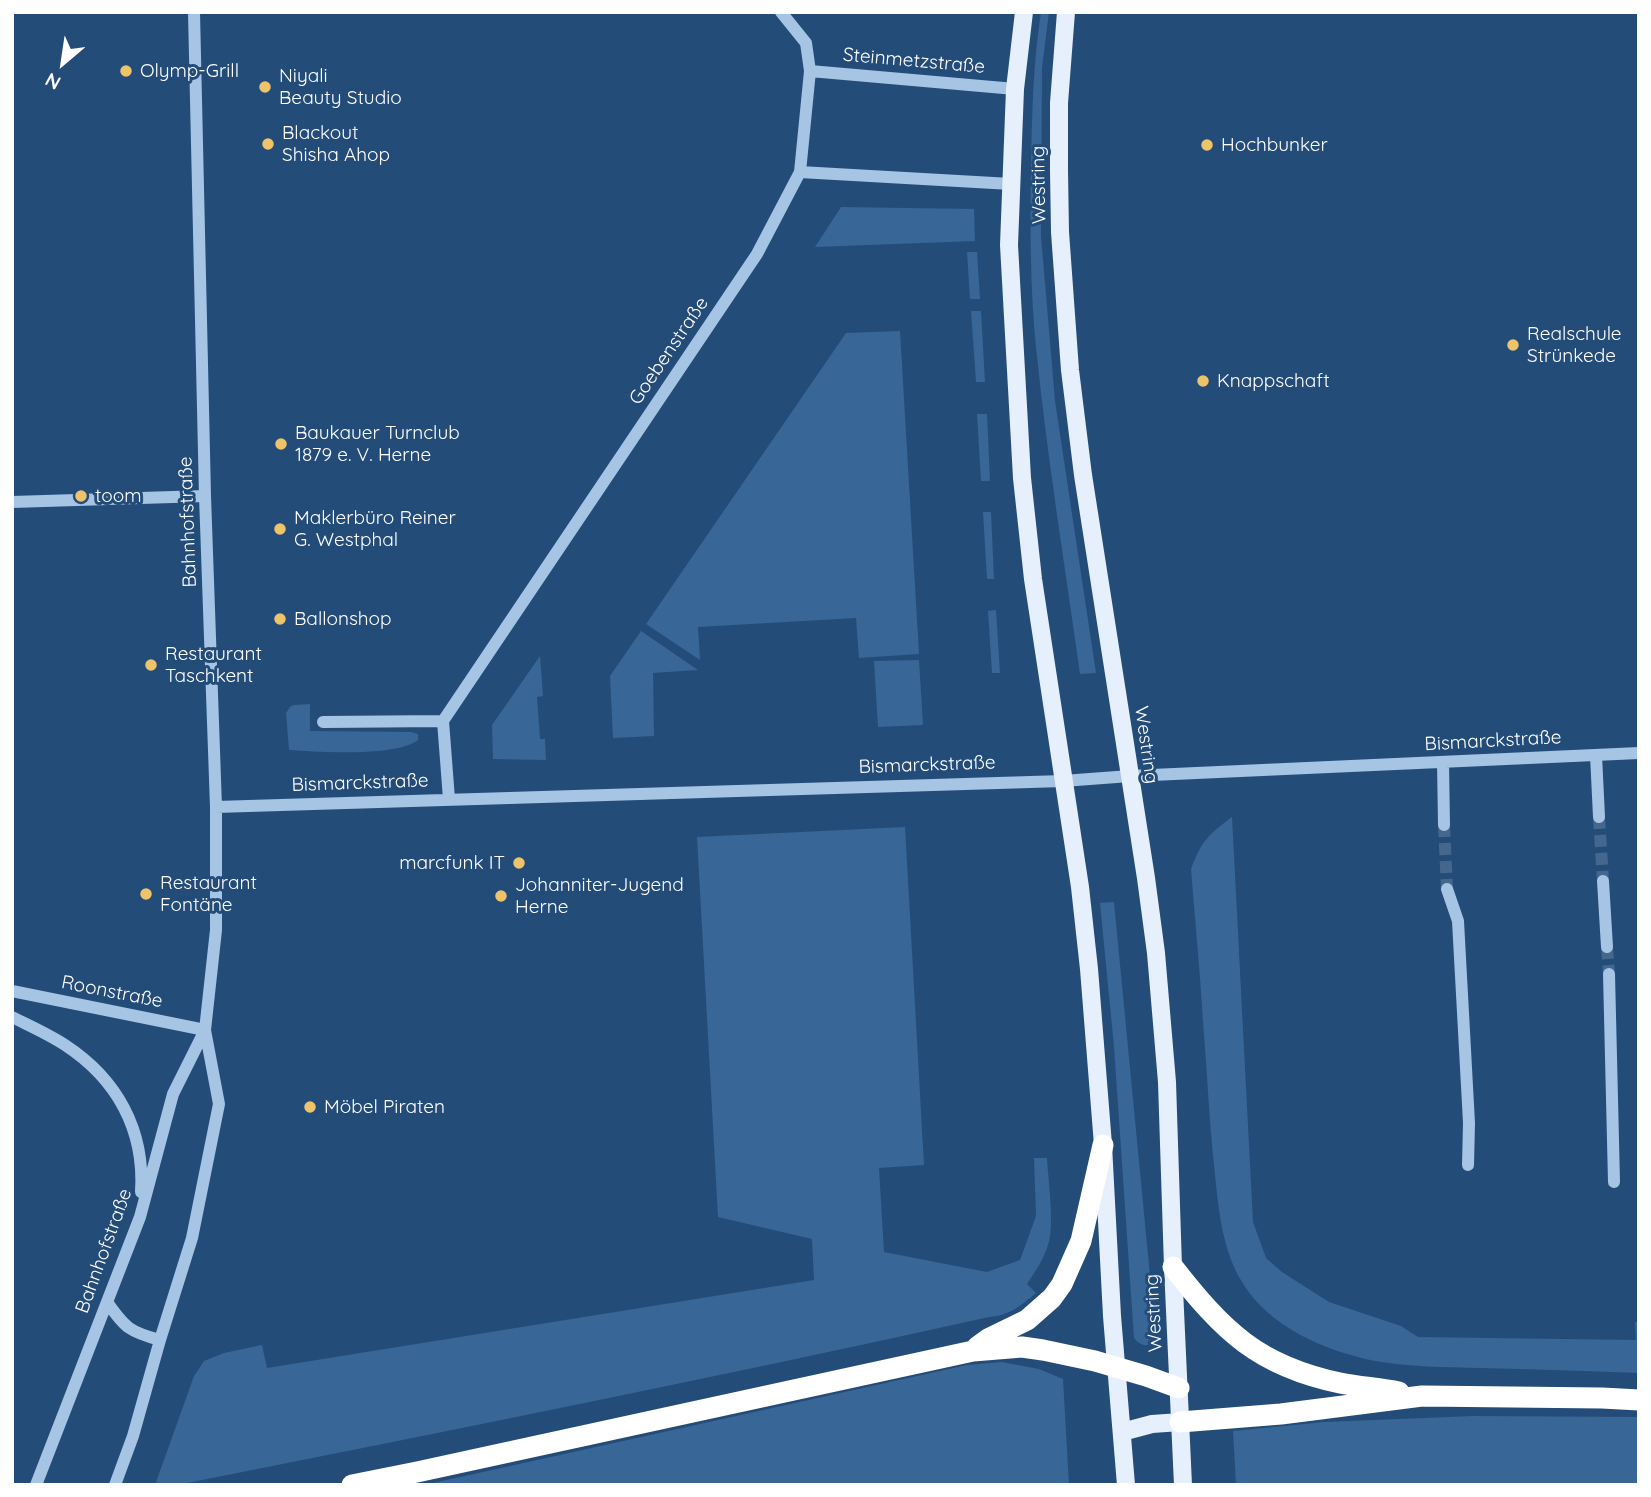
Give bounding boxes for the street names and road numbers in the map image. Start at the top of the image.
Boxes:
street label: Steinmetzstraße [842,43,986,79]
street label: Westring [1027,146,1051,224]
street label: Goebenstraße [625,293,713,409]
street label: Bahnhofstraße [174,456,202,588]
street label: Westring [1129,705,1163,785]
street label: Bismarckstraße [1424,726,1562,756]
street label: Bismarckstraße [858,751,996,779]
street label: Bismarckstraße [291,769,429,797]
street label: Roonstraße [59,971,165,1013]
street label: Bahnhofstraße [71,1186,137,1316]
street label: Westring [1141,1273,1167,1353]

